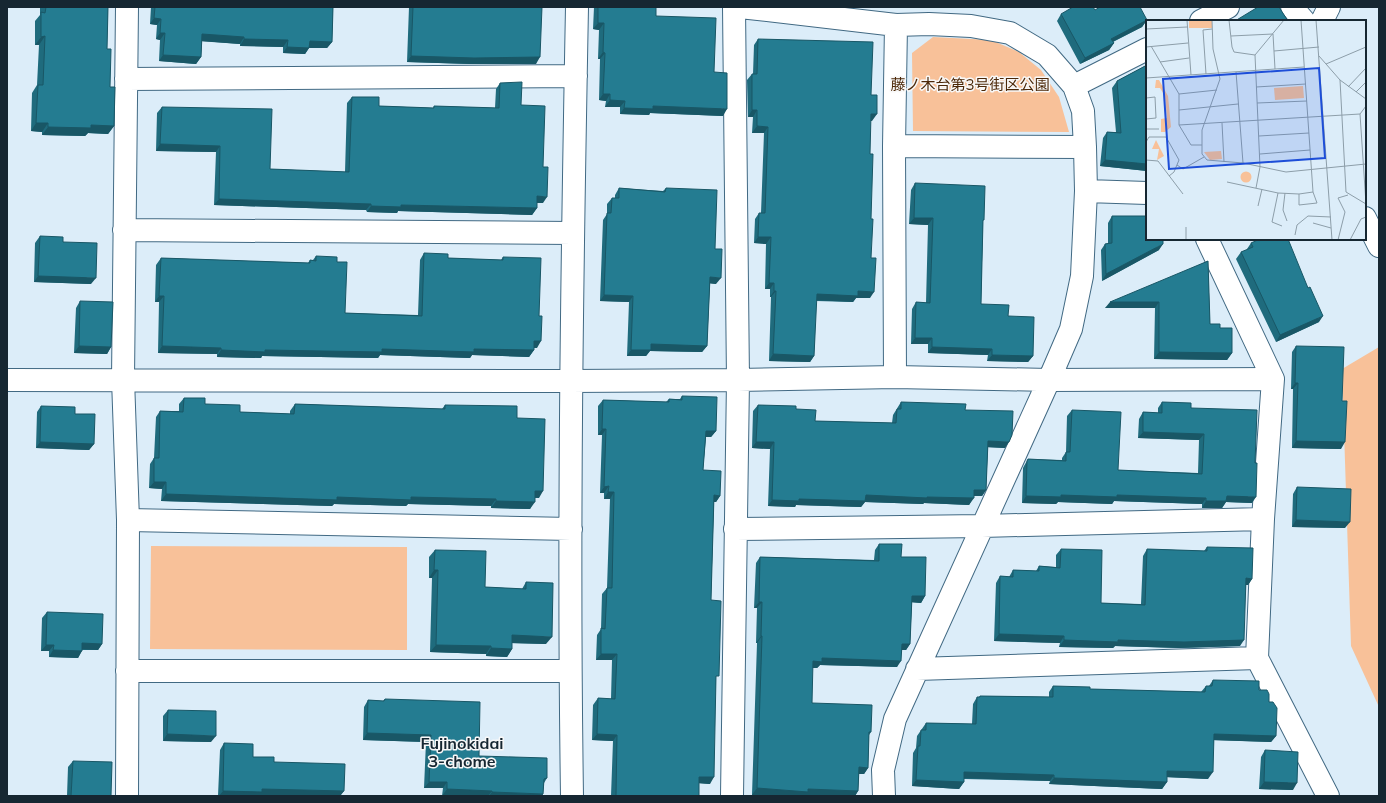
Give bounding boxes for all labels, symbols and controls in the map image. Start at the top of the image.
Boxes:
inset map [1146,20,1366,240]
park label: 藤ノ木台第3号街区公園 [890,75,1050,94]
district label: Fujinokidai 3-chome [421,733,503,771]

